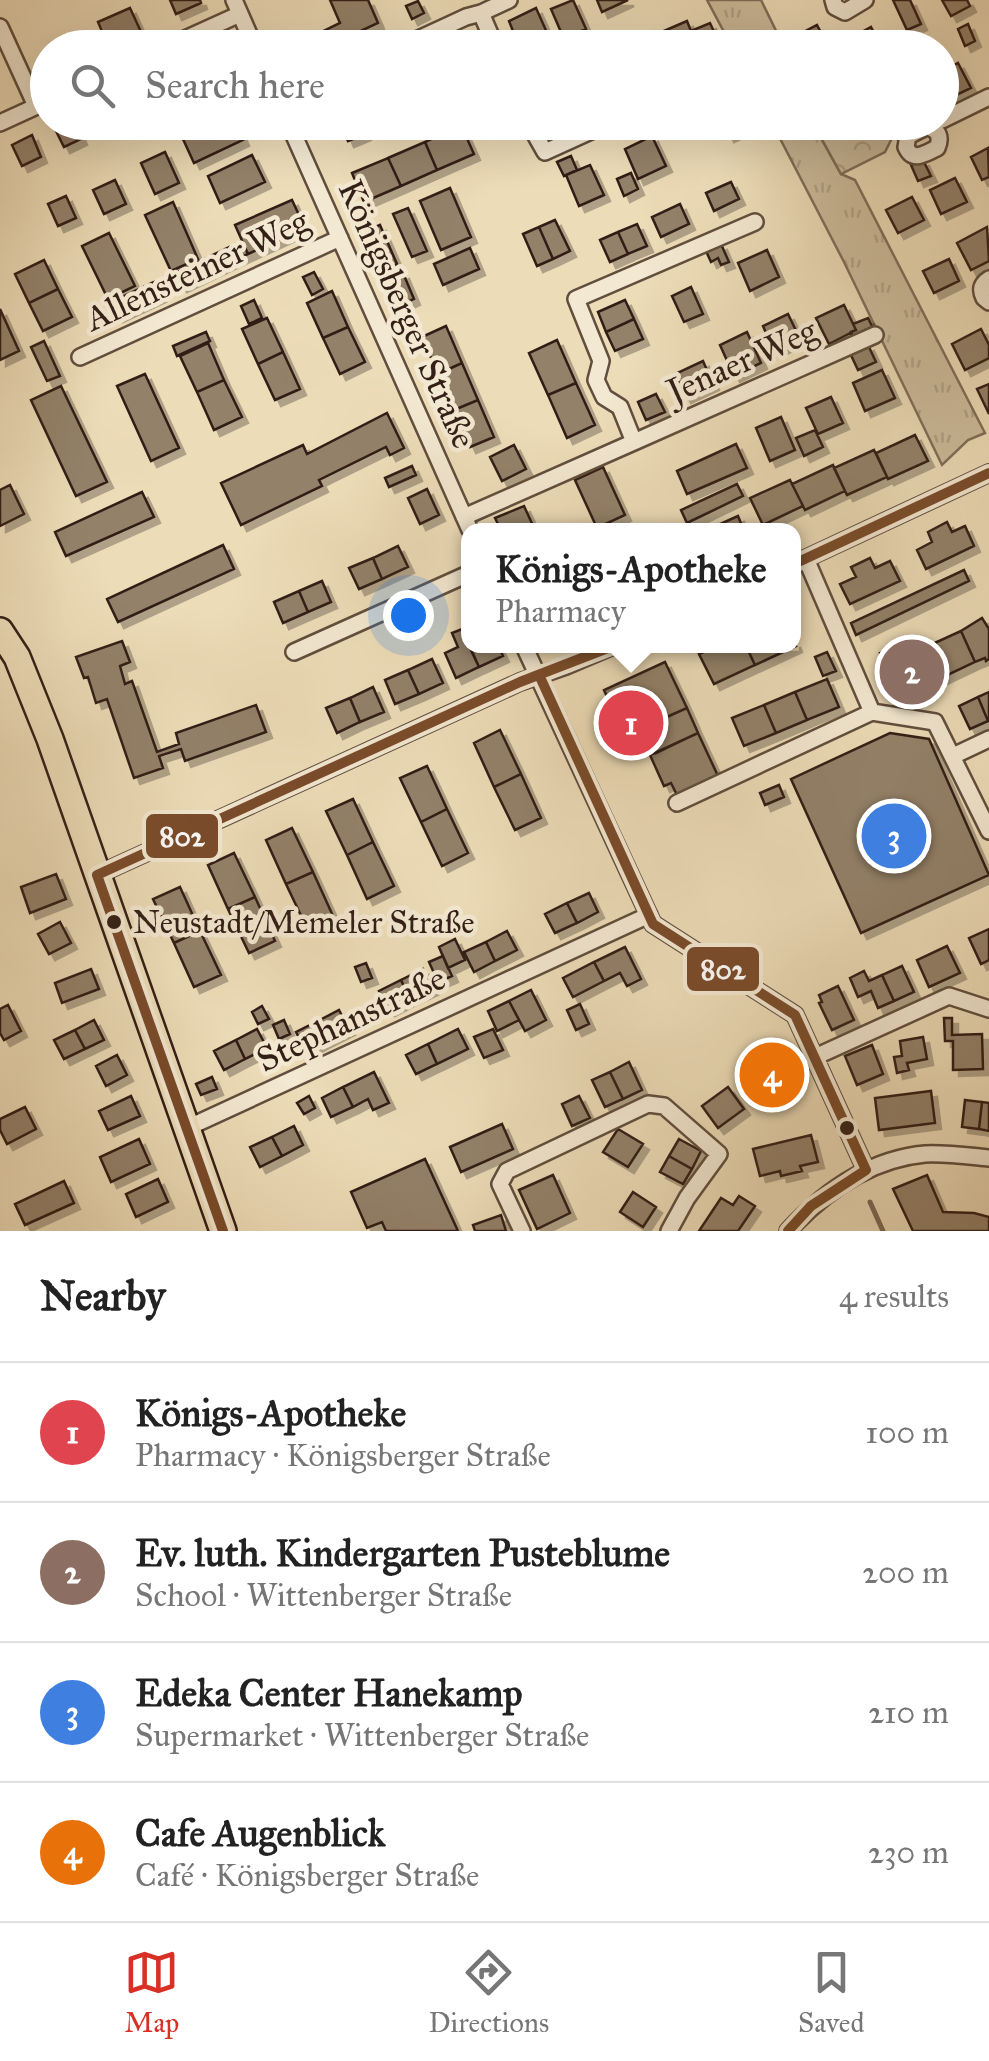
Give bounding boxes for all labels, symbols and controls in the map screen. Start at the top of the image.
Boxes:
search box [30,30,959,140]
icon: search [65,58,120,113]
text: Search here [145,62,325,108]
street label: Königsberger Straße [329,173,485,455]
street label: Allensteiner Weg [76,199,316,341]
street label: Jenaer Weg [657,309,824,415]
popup [461,523,801,653]
text: Königs-Apotheke [495,546,767,592]
your location [383,590,434,641]
text: Pharmacy [495,592,626,631]
pin: 2 [880,634,944,710]
pin: 1 [598,686,664,760]
pin: 3 [862,798,926,874]
line badge: 802 [144,812,220,860]
text: 802 [160,819,206,854]
place label: Neustadt/Memeler Straße [133,903,474,942]
marker: Neustadt/Memeler Straße [104,912,124,932]
line badge: 802 [685,945,761,993]
text: 802 [701,952,747,987]
street label: Stephanstraße [250,957,452,1081]
pin: 4 [740,1038,804,1112]
unlabelled marker [837,1118,857,1138]
text: Nearby [40,1270,165,1322]
text: 4 results [839,1277,949,1316]
text: Königs-Apotheke [135,1390,406,1436]
text: 1 [66,1413,79,1452]
text: 100 m [865,1413,949,1452]
text: Pharmacy · Königsberger Straße [135,1436,551,1475]
text: Ev. luth. Kindergarten Pusteblume [135,1530,670,1576]
text: 2 [65,1553,80,1592]
text: 200 m [862,1553,949,1592]
text: School · Wittenberger Straße [135,1576,512,1615]
text: Edeka Center Hanekamp [135,1670,523,1716]
text: 3 [66,1693,79,1732]
text: 210 m [868,1693,949,1732]
text: Supermarket · Wittenberger Straße [135,1716,589,1755]
text: Cafe Augenblick [135,1810,385,1856]
text: 4 [64,1833,81,1872]
text: 230 m [868,1833,949,1872]
text: Café · Königsberger Straße [135,1856,479,1895]
tab: Map [124,1945,179,2040]
tab: Directions [428,1945,549,2040]
tab: Saved [798,1945,865,2040]

